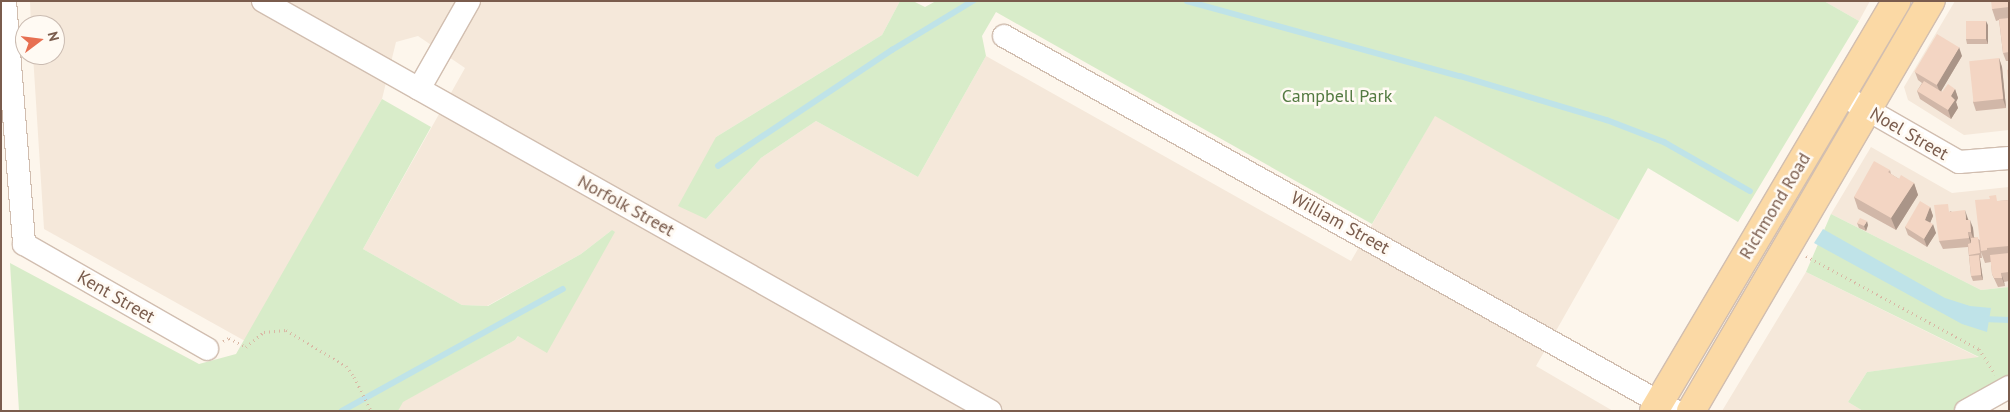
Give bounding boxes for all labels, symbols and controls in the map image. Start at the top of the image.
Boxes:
north arrow [15,15,65,65]
text: N [44,30,63,43]
park label: Campbell Park [1282,85,1392,107]
street label: Noel Street [1866,103,1952,165]
street label: Richmond Road [1735,149,1815,263]
street label: Norfolk Street [574,170,678,242]
street label: William Street [1287,187,1393,259]
street label: Kent Street [73,266,159,328]

